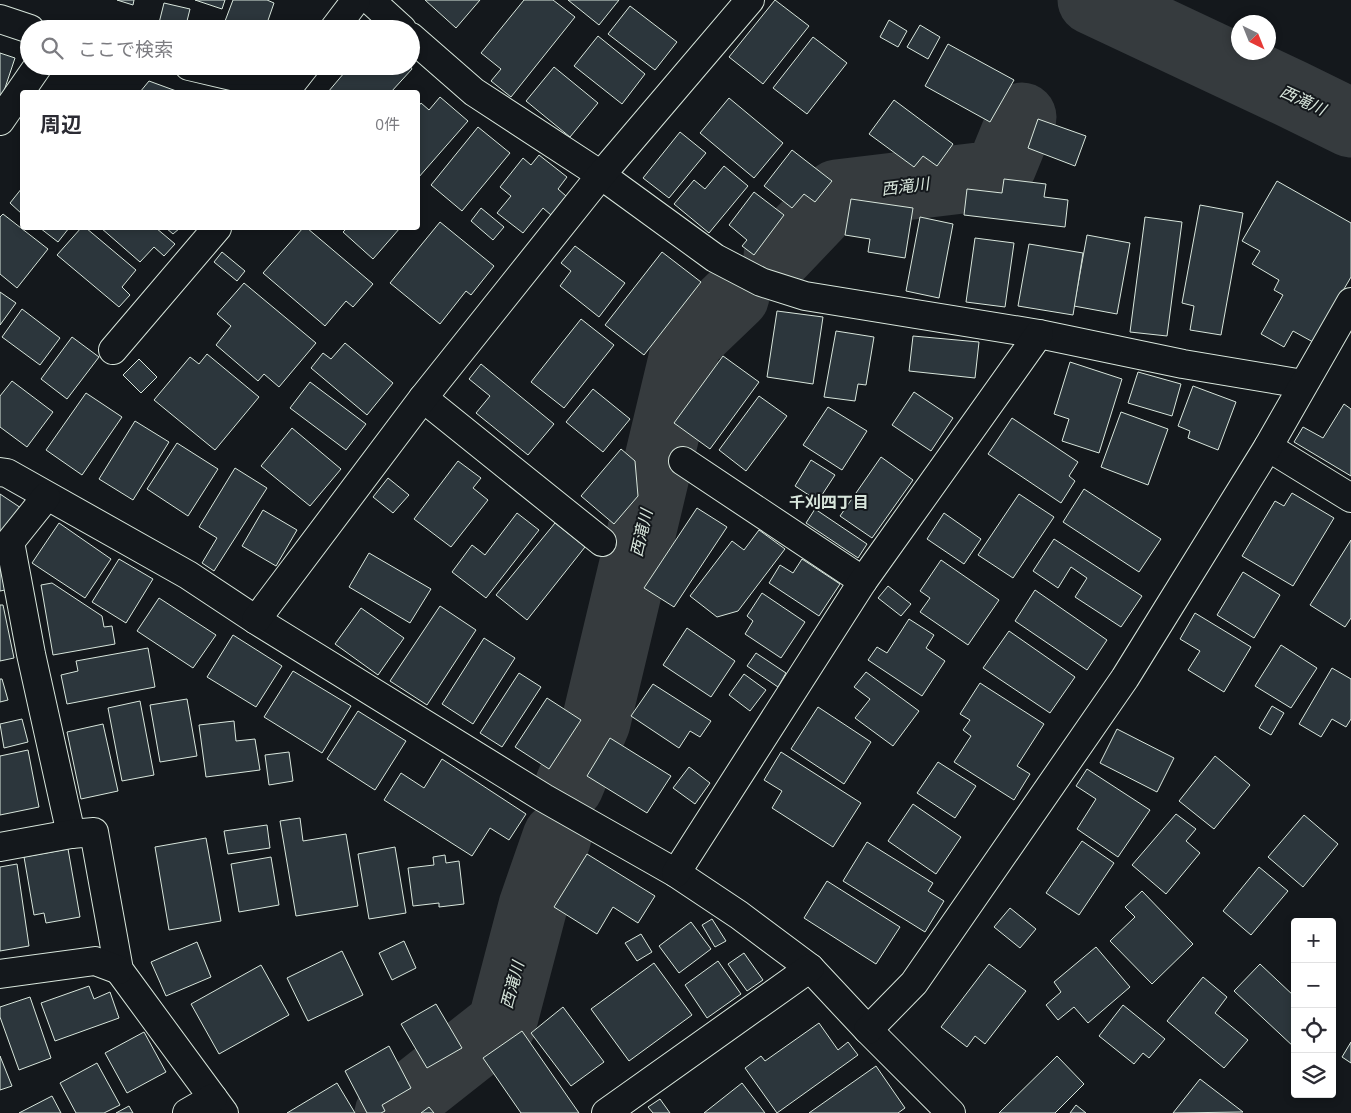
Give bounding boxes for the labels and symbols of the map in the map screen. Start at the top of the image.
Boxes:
north arrow [1231,15,1276,60]
water label: 西滝川 [1277,81,1331,120]
water label: 西滝川 [880,173,932,199]
district label: 千刈四丁目 [789,492,869,512]
water label: 西滝川 [626,505,657,559]
water label: 西滝川 [496,957,528,1011]

